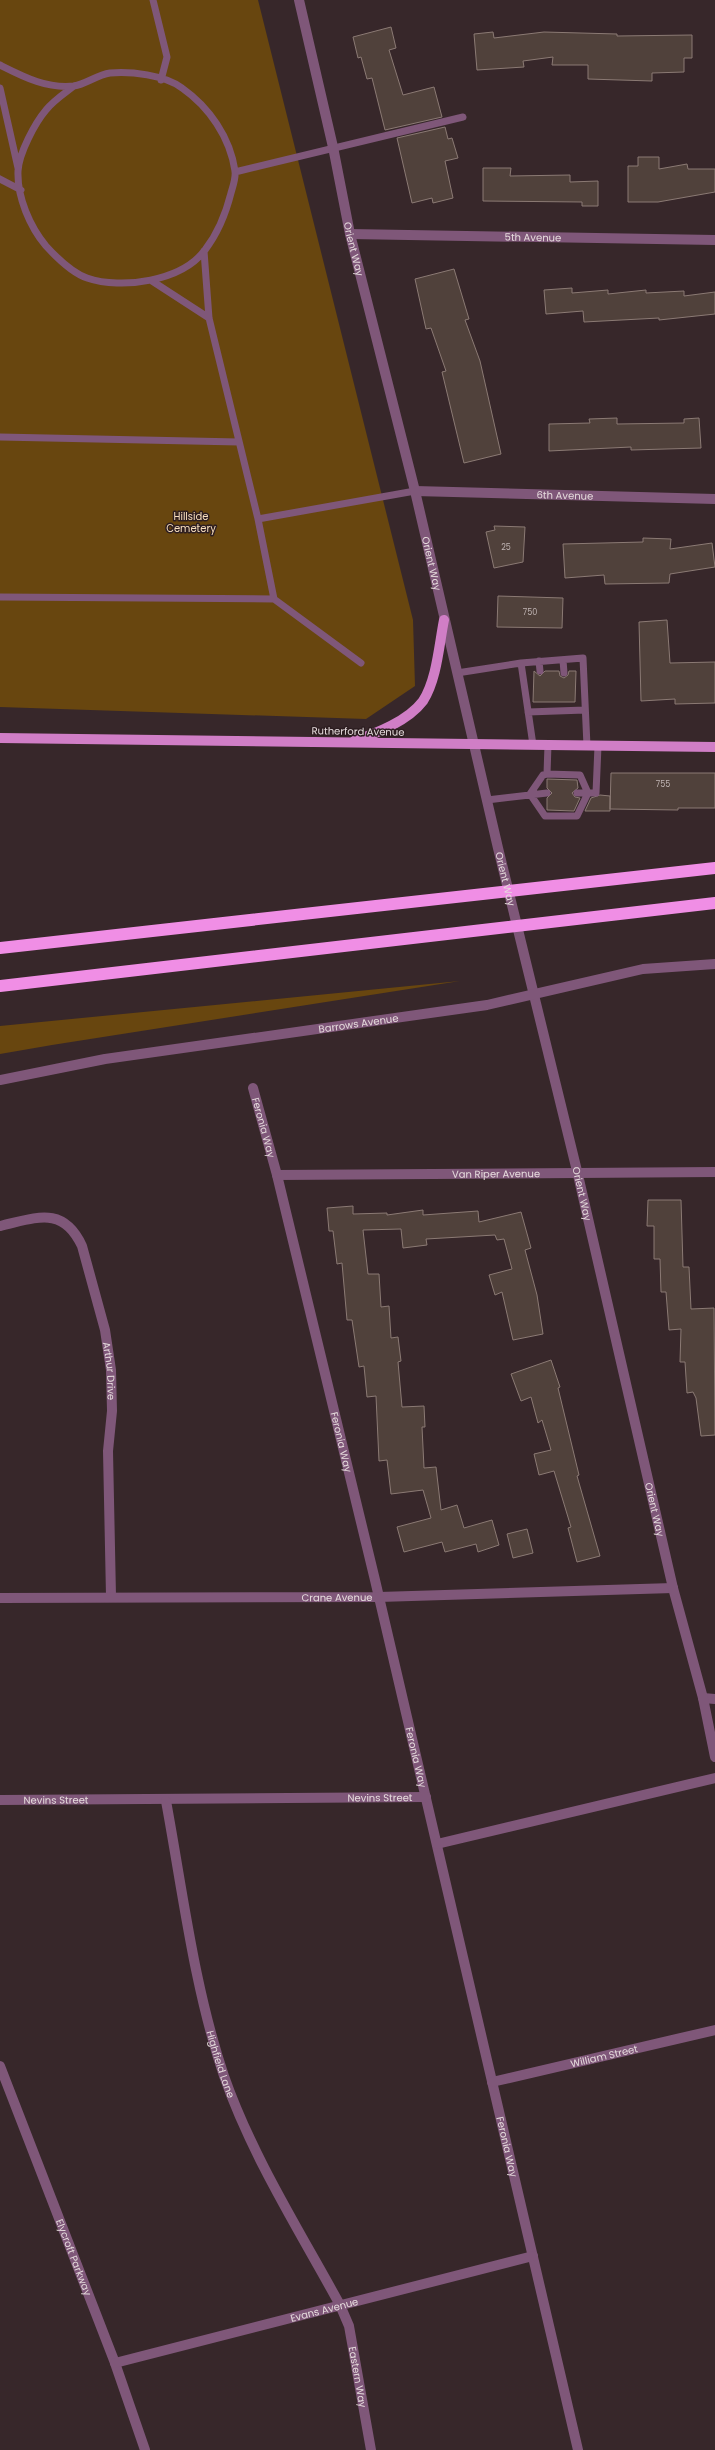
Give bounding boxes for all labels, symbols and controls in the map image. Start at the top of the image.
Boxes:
street label: Orient Way [340,221,367,278]
street label: 5th Avenue [505,230,561,245]
street label: 6th Avenue [536,487,593,504]
park label: Hillside Cemetery [166,509,216,536]
street label: Orient Way [418,535,445,592]
house number: 25 [501,542,511,553]
house number: 750 [523,607,537,618]
street label: Rutherford Avenue [311,723,405,740]
house number: 755 [656,779,670,790]
street label: Orient Way [491,850,519,908]
street label: Barrows Avenue [318,1011,399,1037]
street label: Feronia Way [248,1096,279,1160]
street label: Orient Way [568,1165,595,1223]
street label: Van Riper Avenue [452,1166,540,1182]
street label: Arthur Drive [99,1341,119,1400]
street label: Feronia Way [327,1410,356,1474]
street label: Orient Way [641,1481,668,1539]
street label: Crane Avenue [301,1590,373,1605]
street label: Feronia Way [402,1726,430,1790]
street label: Nevins Street [347,1790,413,1806]
street label: Nevins Street [23,1792,89,1808]
street label: Highfield Lane [203,2029,238,2100]
street label: William Street [569,2041,640,2071]
street label: Feronia Way [492,2115,521,2179]
street label: Elycroft Parkway [52,2217,95,2298]
street label: Evans Avenue [289,2294,360,2326]
street label: Eastern Way [345,2345,370,2409]

